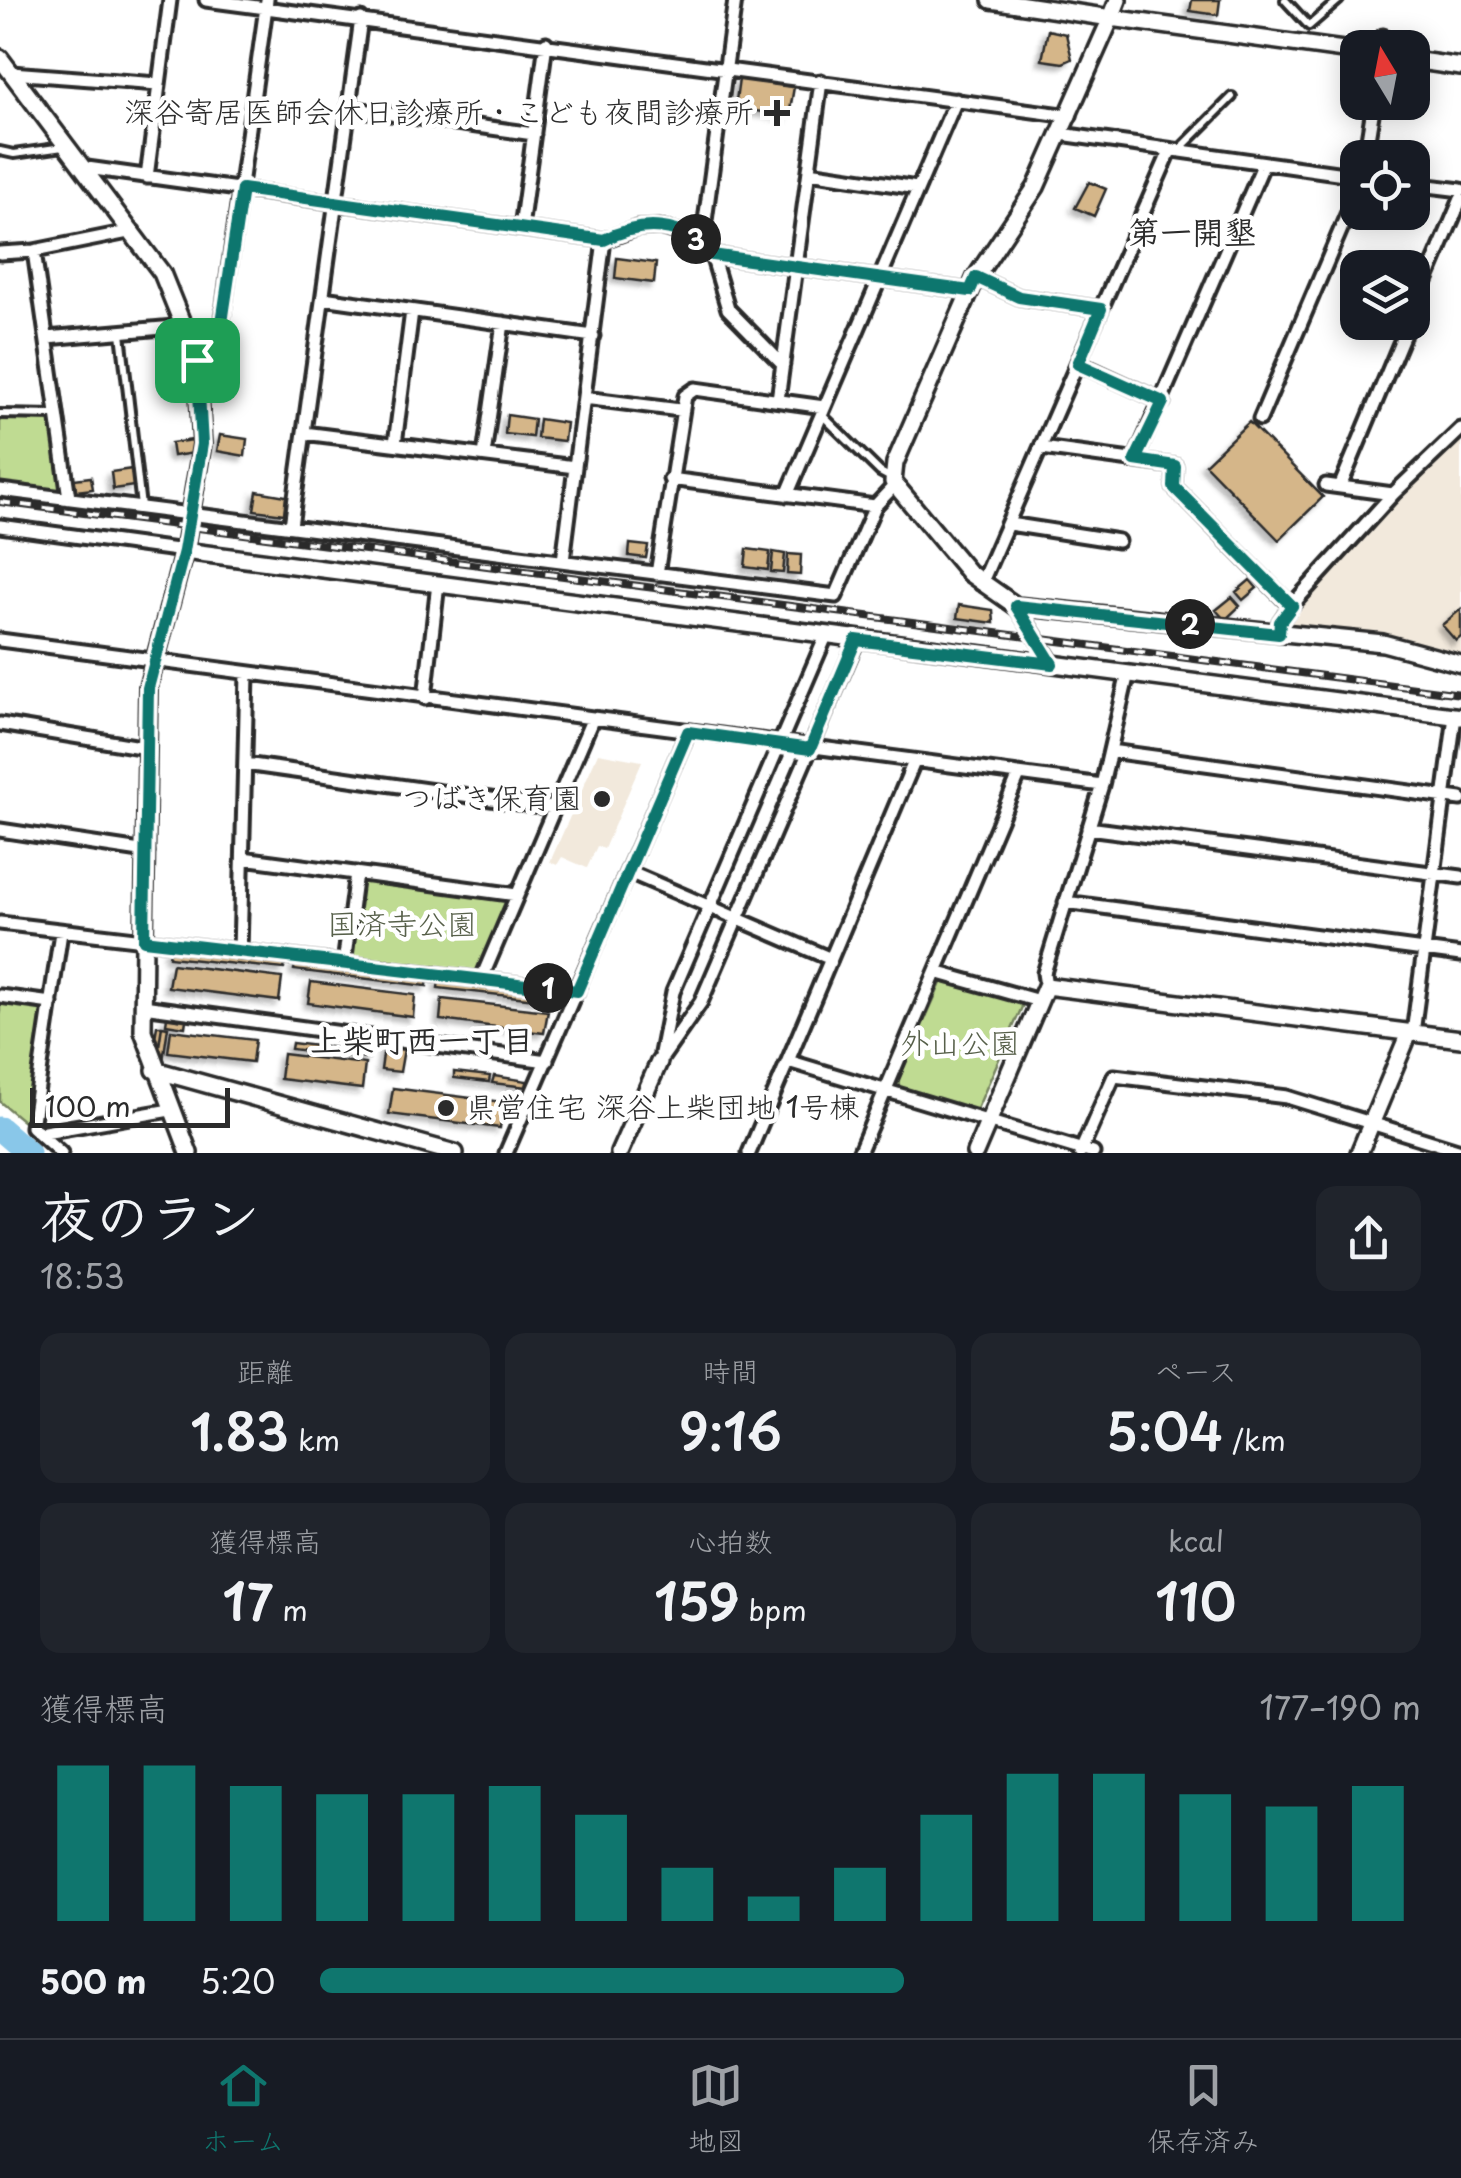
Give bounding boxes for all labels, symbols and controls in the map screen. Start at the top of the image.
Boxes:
north arrow [1340,30,1430,120]
map controls [1340,30,1430,340]
place label: 深谷寄居医師会休日診療所・こども夜間診療所 [124,88,754,133]
marker: 深谷寄居医師会休日診療所・こども夜間診療所 [764,100,790,126]
button: locate [1340,140,1430,230]
district label: 第一開墾 [1128,207,1256,255]
pin: 3 [671,214,721,264]
text: 3 [687,217,705,260]
button: layers [1340,250,1430,340]
pin [155,318,240,403]
icon: arrive [170,333,225,388]
pin: 2 [1165,599,1215,649]
text: 2 [1180,602,1200,645]
place label: つばき保育園 [402,774,582,819]
marker: つばき保育園 [591,788,613,810]
park label: 国済寺公園 [327,900,477,945]
pin: 1 [523,963,573,1013]
text: 1 [541,966,555,1009]
district label: 上柴町西一丁目 [310,1015,534,1063]
park label: 外山公園 [900,1019,1020,1064]
scale bar [30,1083,230,1128]
place label: 県営住宅 深谷上柴団地 1号棟 [466,1083,859,1128]
text: 100 m [45,1084,131,1127]
marker: 県営住宅 深谷上柴団地 1号棟 [435,1097,457,1119]
text: 夜のラン [40,1173,260,1256]
button: share [1316,1186,1421,1291]
text: 18:53 [40,1252,125,1300]
text: 距離 [237,1349,293,1392]
text: 時間 [702,1349,759,1392]
text: ペース [1155,1349,1237,1392]
text: 1.83 [190,1392,289,1468]
text: 9:16 [679,1392,782,1468]
text: 5:04 [1106,1392,1223,1468]
text: km [289,1418,340,1461]
text: /km [1223,1418,1286,1461]
text: 獲得標高 [209,1519,321,1562]
text: 心拍数 [688,1519,773,1562]
text: kcal [1168,1519,1224,1562]
text: 17 [223,1562,273,1638]
text: 159 [654,1562,739,1638]
text: 110 [1155,1562,1236,1638]
text: m [273,1588,308,1631]
text: bpm [739,1588,807,1631]
text: 獲得標高 [40,1683,168,1731]
text: 177–190 m [1260,1683,1421,1731]
text: 500 m [40,1957,146,2005]
text: 5:20 [200,1957,275,2005]
tab: ホーム [202,2058,285,2161]
tab: 地図 [688,2058,744,2161]
tab: 保存済み [1147,2058,1259,2161]

